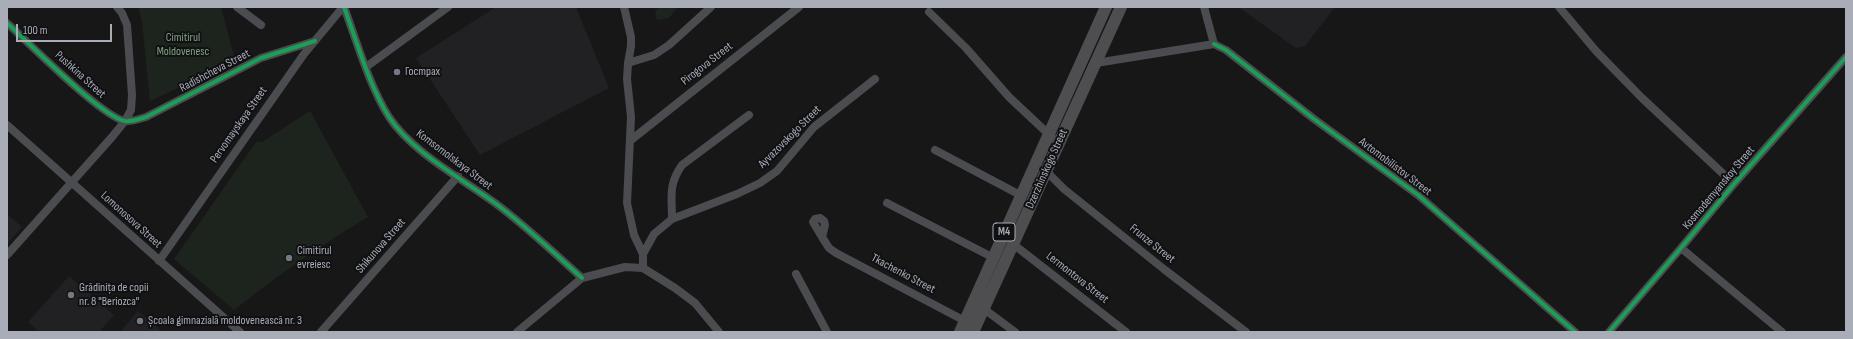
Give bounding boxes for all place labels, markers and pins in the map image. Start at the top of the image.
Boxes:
place label: Гострах [405,65,440,79]
marker: Гострах [392,67,402,77]
place label: Cimitirul evreiesc [297,244,332,272]
marker: Cimitirul evreiesc [284,253,294,263]
place label: Grădinița de copii nr. 8 "Beriozca" [79,281,149,309]
marker: Grădinița de copii nr. 8 "Beriozca" [66,290,76,300]
place label: Școala gimnazială moldovenească nr. 3 [148,314,302,328]
marker: Școala gimnazială moldovenească nr. 3 [135,316,145,326]

